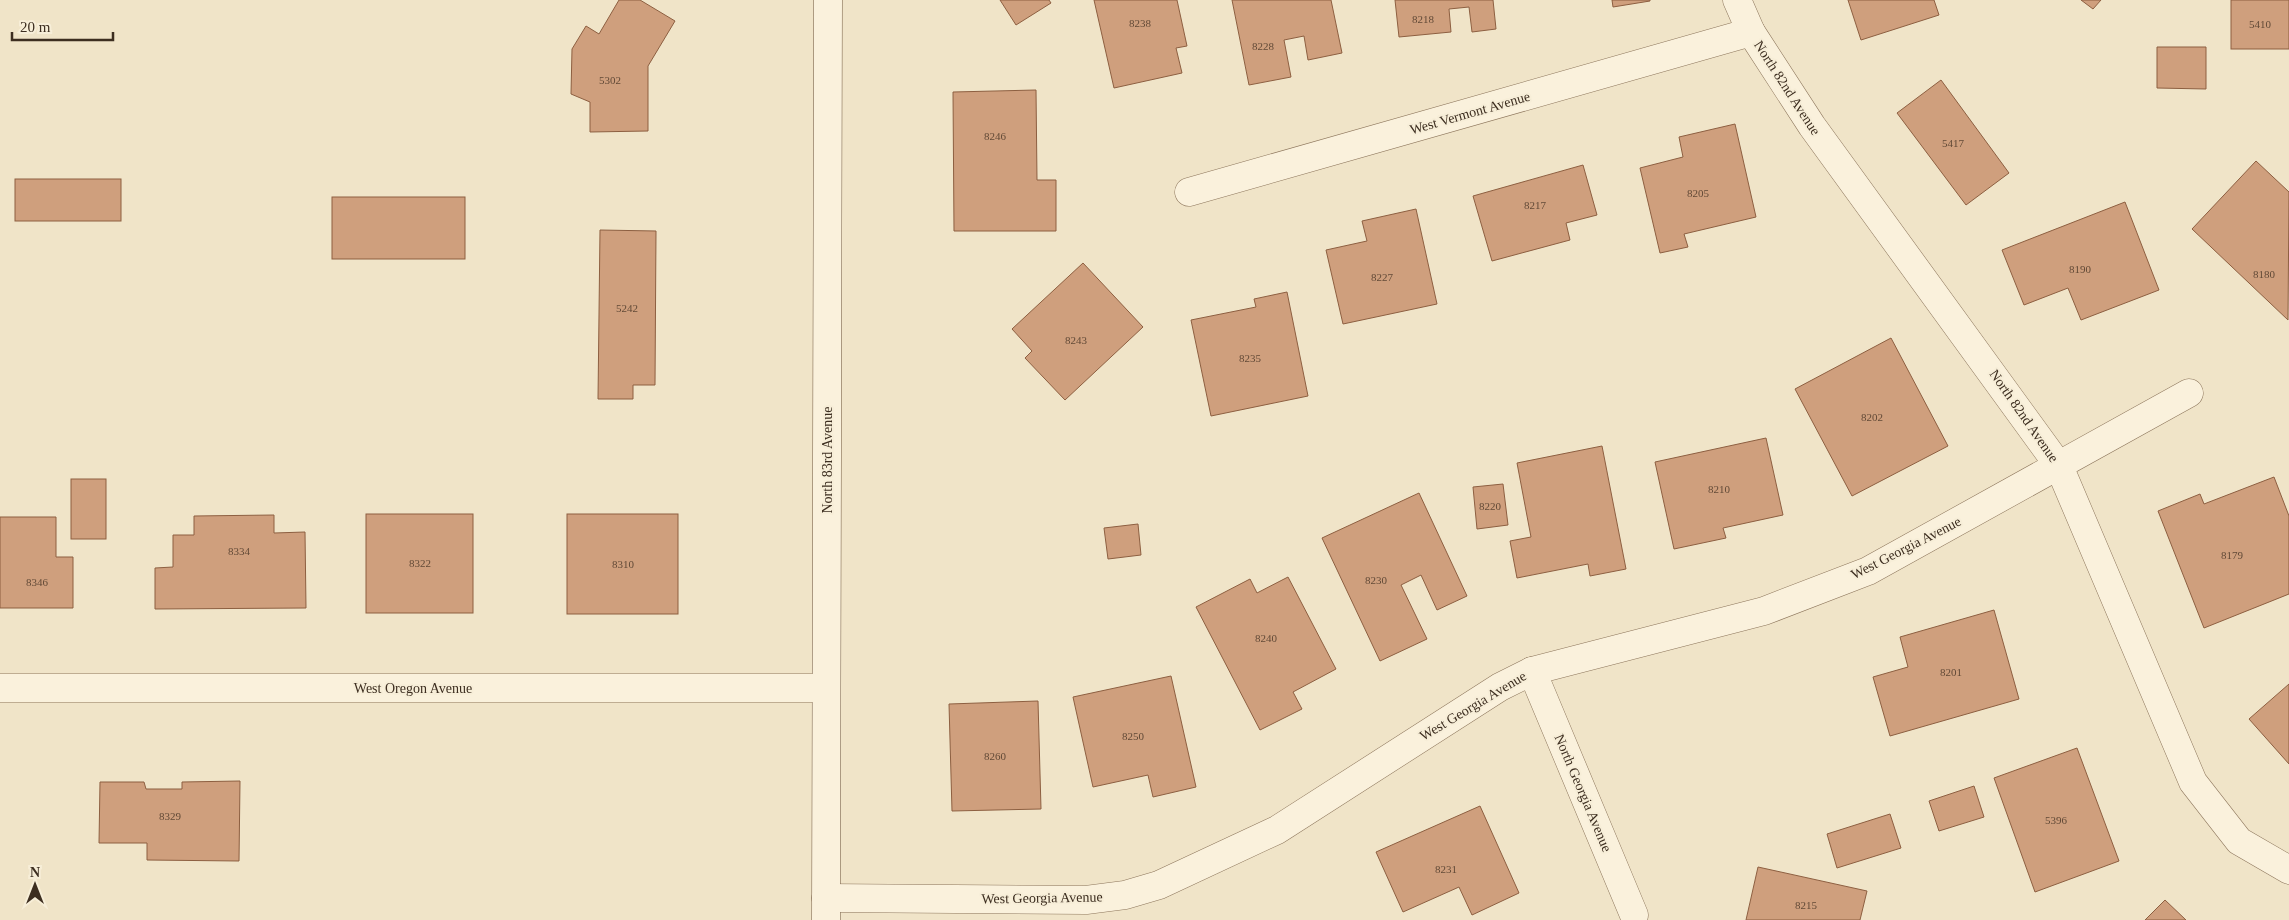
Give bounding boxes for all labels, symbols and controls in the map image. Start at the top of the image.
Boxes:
scale bar [12,10,114,42]
house number: 8218 [1412,13,1435,25]
house number: 8238 [1129,17,1152,29]
house number: 5410 [2249,18,2272,30]
text: 20 m [20,19,51,35]
street label: North 82nd Avenue [1751,38,1823,138]
house number: 8228 [1252,40,1275,52]
house number: 5302 [599,74,621,86]
street label: West Vermont Avenue [1408,89,1532,137]
house number: 8246 [984,130,1007,142]
house number: 5417 [1942,137,1965,149]
house number: 8205 [1687,187,1710,199]
house number: 8217 [1524,199,1547,211]
house number: 8190 [2069,263,2092,275]
house number: 8180 [2253,268,2276,280]
house number: 8227 [1371,271,1394,283]
house number: 5242 [616,302,638,314]
house number: 8243 [1065,334,1088,346]
house number: 8235 [1239,352,1262,364]
street label: North 82nd Avenue [1986,367,2062,465]
street label: North 83rd Avenue [820,406,835,514]
house number: 8202 [1861,411,1883,423]
house number: 8210 [1708,483,1731,495]
house number: 8220 [1479,500,1502,512]
street label: West Georgia Avenue [1849,514,1963,582]
house number: 8334 [228,545,251,557]
house number: 8179 [2221,549,2244,561]
house number: 8322 [409,557,431,569]
house number: 8310 [612,558,635,570]
house number: 8230 [1365,574,1388,586]
house number: 8346 [26,576,49,588]
house number: 8240 [1255,632,1278,644]
house number: 8201 [1940,666,1962,678]
street label: West Georgia Avenue [1417,668,1529,744]
street label: West Oregon Avenue [354,681,472,696]
house number: 8250 [1122,730,1145,742]
street label: North Georgia Avenue [1551,732,1615,854]
house number: 8260 [984,750,1007,762]
house number: 8329 [159,810,182,822]
house number: 5396 [2045,814,2068,826]
north arrow [10,860,60,910]
house number: 8231 [1435,863,1457,875]
text: N [30,865,40,880]
street label: West Georgia Avenue [981,889,1103,907]
house number: 8215 [1795,899,1818,911]

